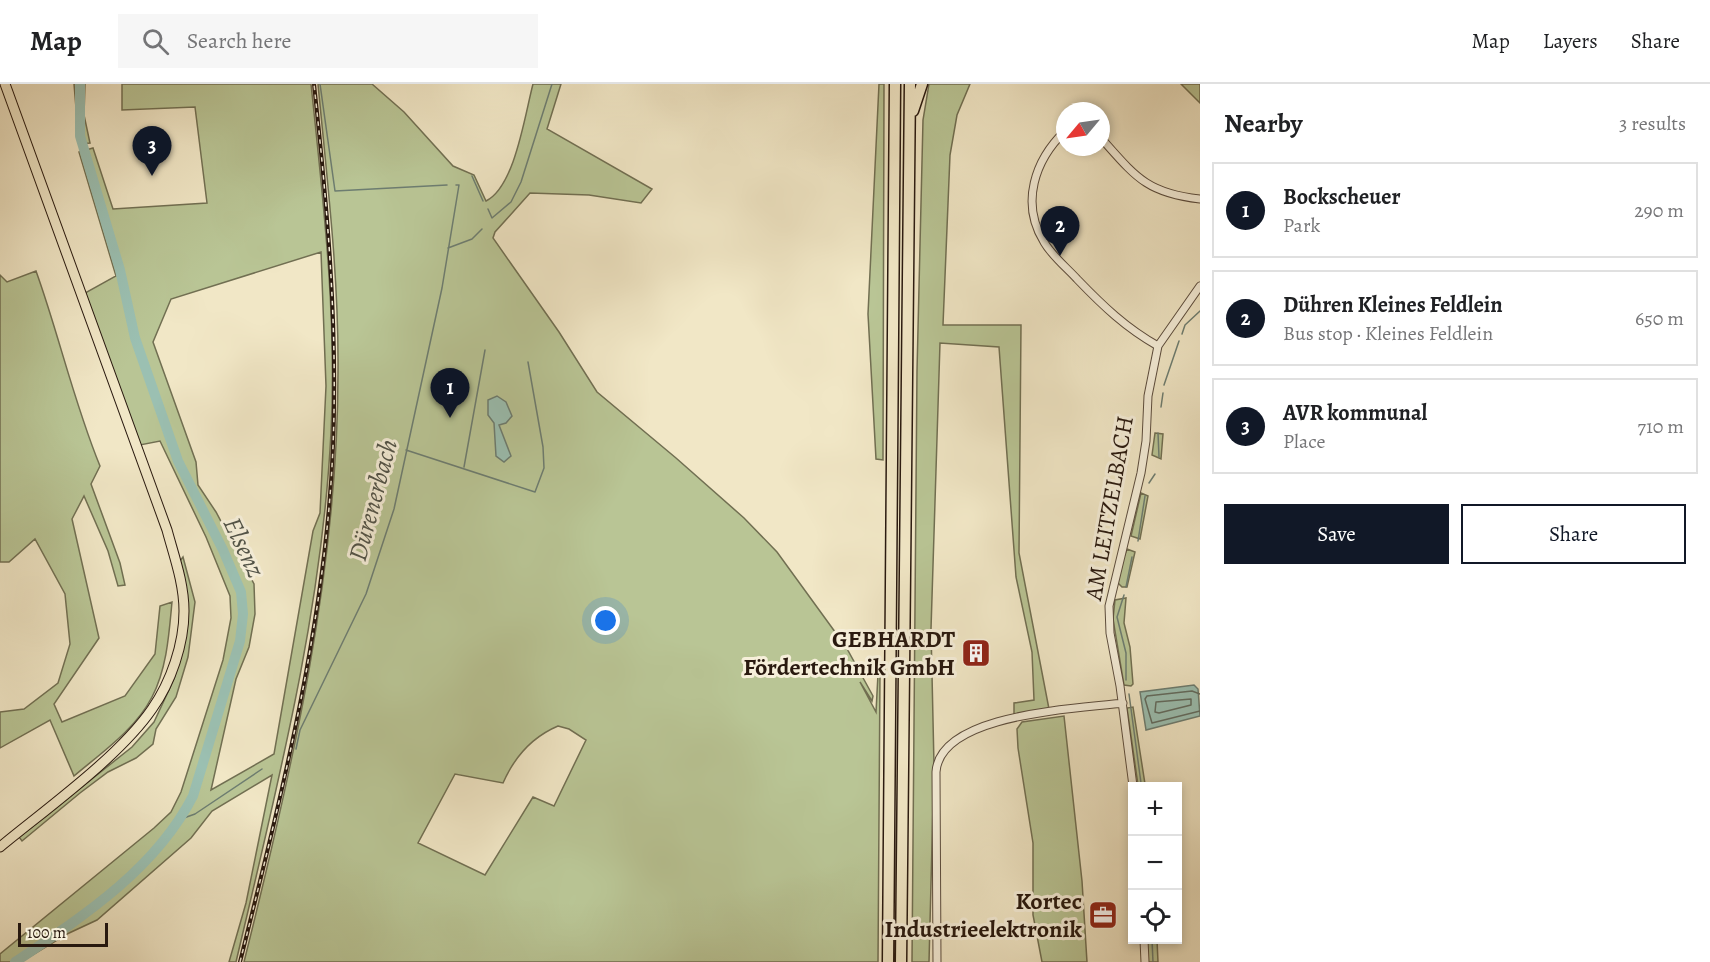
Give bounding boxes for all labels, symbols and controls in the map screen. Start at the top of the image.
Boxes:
search box [118,14,538,68]
text: Map [30,22,82,60]
icon: search [139,25,172,58]
text: Search here [187,26,291,56]
text: Map [1471,27,1510,55]
text: Layers [1543,27,1598,55]
text: Share [1631,27,1680,55]
north arrow [1056,102,1110,156]
text: Nearby [1224,106,1303,141]
text: 3 results [1619,110,1686,137]
pin: 3 [132,126,172,176]
text: Bockscheuer [1283,182,1400,212]
text: 1 [1242,197,1249,224]
text: 290 m [1634,197,1684,224]
pin: 2 [1040,206,1080,256]
text: Park [1283,212,1321,239]
text: Dühren Kleines Feldlein [1283,290,1503,320]
text: 2 [1241,305,1250,332]
text: 650 m [1635,305,1684,332]
text: Bus stop · Kleines Feldlein [1283,320,1493,347]
pin: 1 [430,368,470,418]
text: AVR kommunal [1283,398,1427,428]
street label: AM LEITZELBACH [1077,413,1141,604]
text: 3 [1241,413,1250,440]
text: 710 m [1638,413,1684,440]
text: Place [1283,428,1325,455]
water label: Dürenerbach [340,435,406,565]
button: Save [1224,504,1449,564]
button: Share [1461,504,1686,564]
water label: Elsenz [215,511,273,583]
your location [591,606,620,635]
place label: GEBHARDT Fördertechnik GmbH [743,623,955,683]
building icon: GEBHARDT Fördertechnik GmbH [960,637,992,669]
map controls [1128,782,1182,944]
button: + [1128,782,1182,836]
button: − [1128,836,1182,890]
place label: Kortec Industrieelektronik [885,885,1083,945]
button: locate [1128,890,1182,944]
office icon: Kortec Industrieelektronik [1087,899,1119,931]
scale bar [18,920,108,948]
text: 100 m [27,922,66,944]

